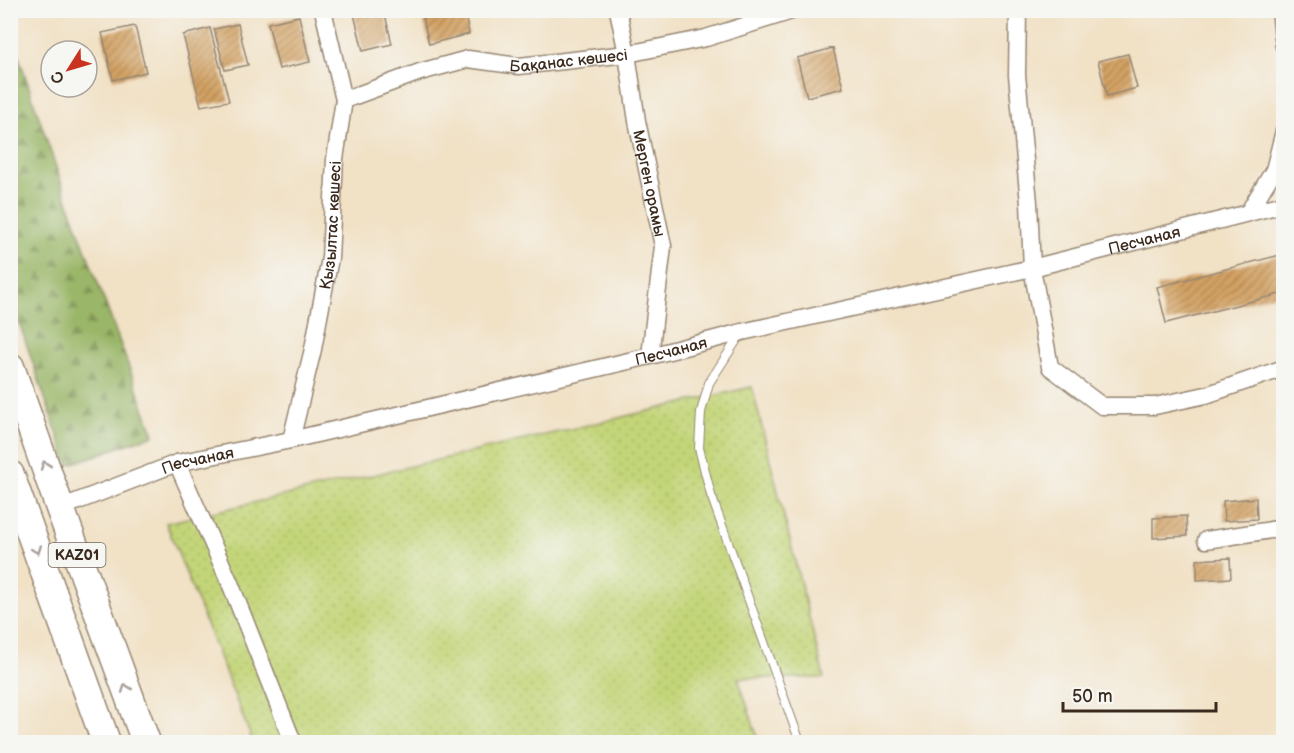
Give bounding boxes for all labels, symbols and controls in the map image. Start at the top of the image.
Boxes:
north arrow [39,39,99,99]
street label: Бақанас көшесі [508,46,629,77]
text: С [47,67,69,87]
street label: Мерген орамы [628,128,669,239]
street label: Қызылтас көшесі [316,160,346,291]
street label: Песчаная [1106,223,1183,259]
street label: Песчаная [633,333,710,370]
street label: Песчаная [159,444,236,479]
one-way arrow [39,460,52,471]
road number: KАZ01 [48,543,106,567]
one-way arrow [29,544,42,555]
scale bar [1063,675,1216,713]
one-way arrow [121,683,133,694]
text: 50 m [1072,686,1113,707]

